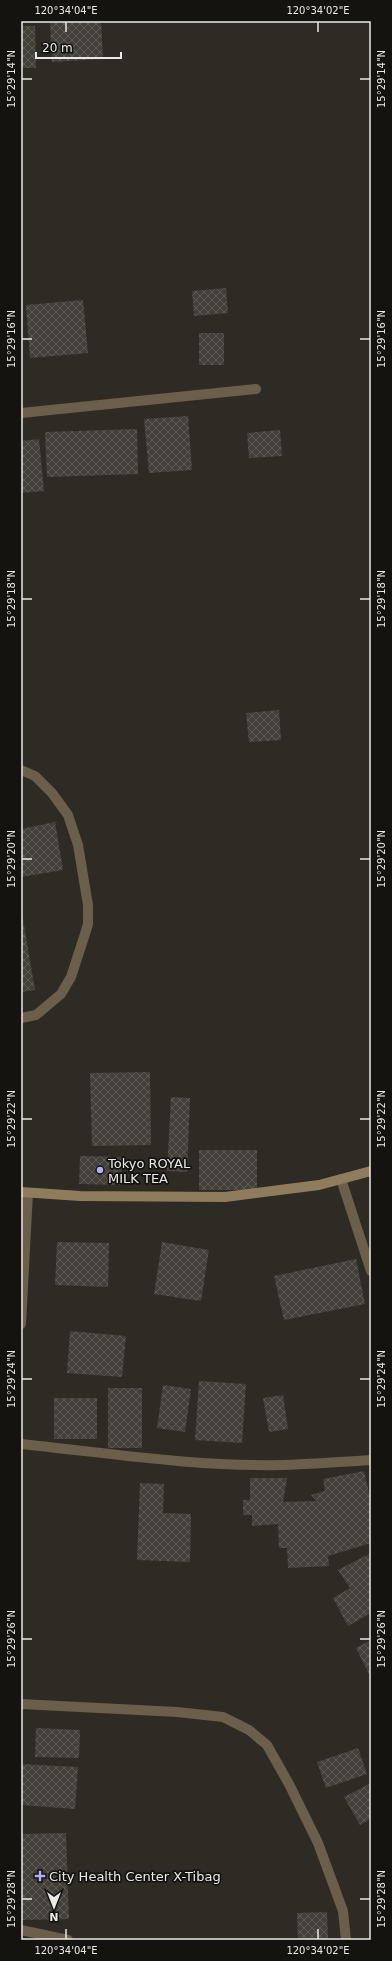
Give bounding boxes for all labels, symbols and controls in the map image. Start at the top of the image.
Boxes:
text: 120°34'04"E [34,5,98,16]
text: 120°34'02"E [286,5,350,16]
scale bar [36,34,121,60]
text: 20 m [42,41,73,55]
text: 15°29'14"N [6,50,17,108]
text: 15°29'14"N [376,50,387,108]
text: 15°29'16"N [6,310,17,368]
text: 15°29'16"N [376,310,387,368]
text: 15°29'18"N [6,570,17,628]
text: 15°29'18"N [376,570,387,628]
text: 15°29'20"N [6,830,17,888]
text: 15°29'20"N [376,830,387,888]
text: 15°29'22"N [6,1090,17,1148]
text: 15°29'22"N [376,1090,387,1148]
place label: Tokyo ROYAL MILK TEA [107,1156,191,1186]
marker: Tokyo ROYAL MILK TEA [95,1165,105,1175]
text: 15°29'24"N [6,1350,17,1408]
text: 15°29'24"N [376,1350,387,1408]
text: 15°29'26"N [6,1610,17,1668]
text: 15°29'26"N [376,1610,387,1668]
place label: City Health Center X-Tibag [49,1869,221,1884]
text: 15°29'28"N [6,1870,17,1928]
marker: City Health Center X-Tibag [34,1870,46,1882]
text: 15°29'28"N [376,1870,387,1928]
north arrow [34,1887,74,1927]
text: N [49,1910,59,1923]
text: 120°34'04"E [34,1945,98,1956]
text: 120°34'02"E [286,1945,350,1956]

